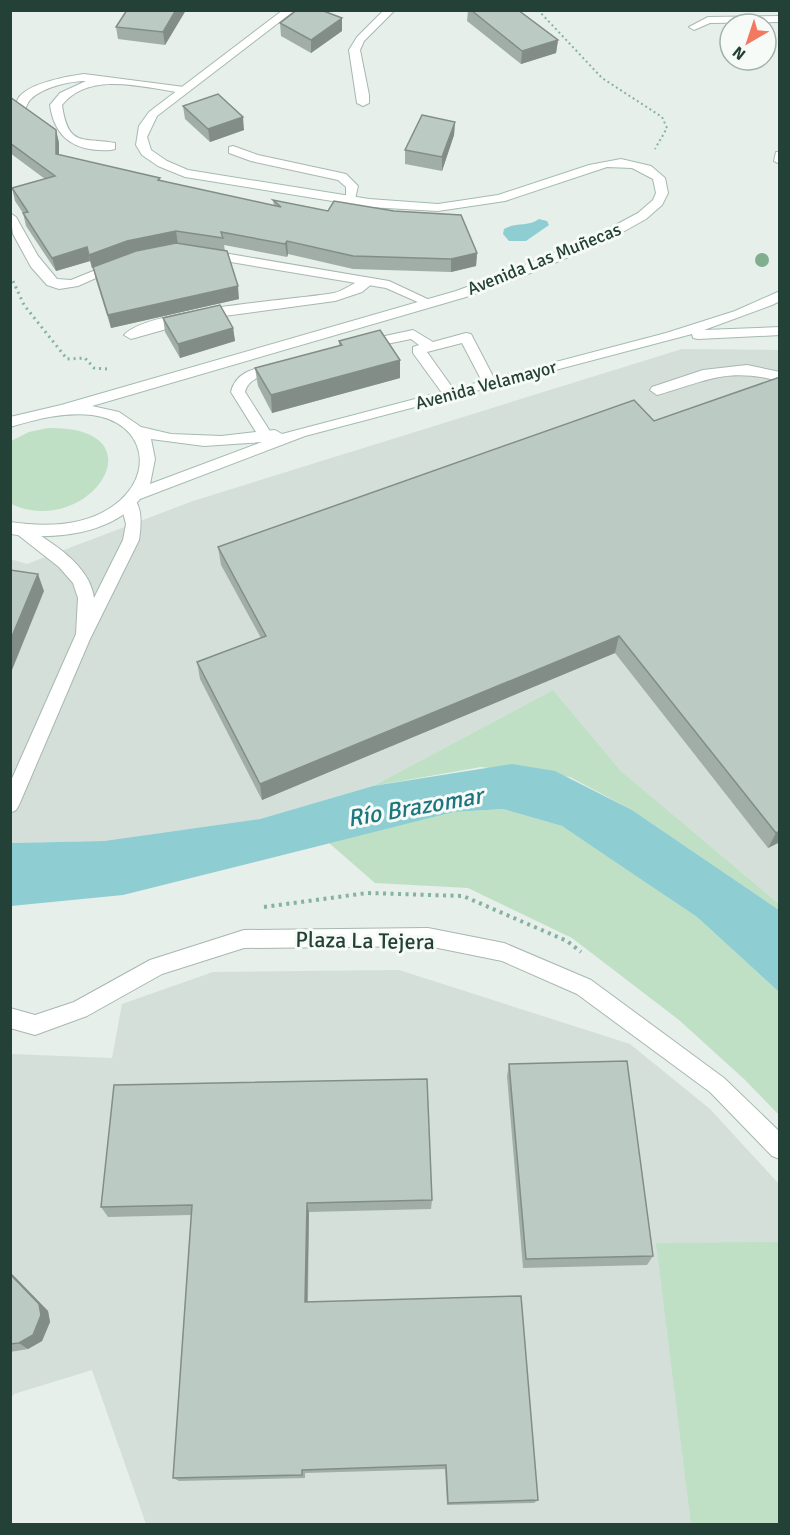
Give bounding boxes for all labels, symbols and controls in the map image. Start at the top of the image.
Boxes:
north arrow [718,12,778,72]
text: N [729,42,750,64]
street label: Avenida Las Muñecas [464,218,624,300]
street label: Avenida Velamayor [413,355,559,414]
water label: Río Brazomar [345,780,488,834]
street label: Plaza La Tejera [295,926,435,955]

